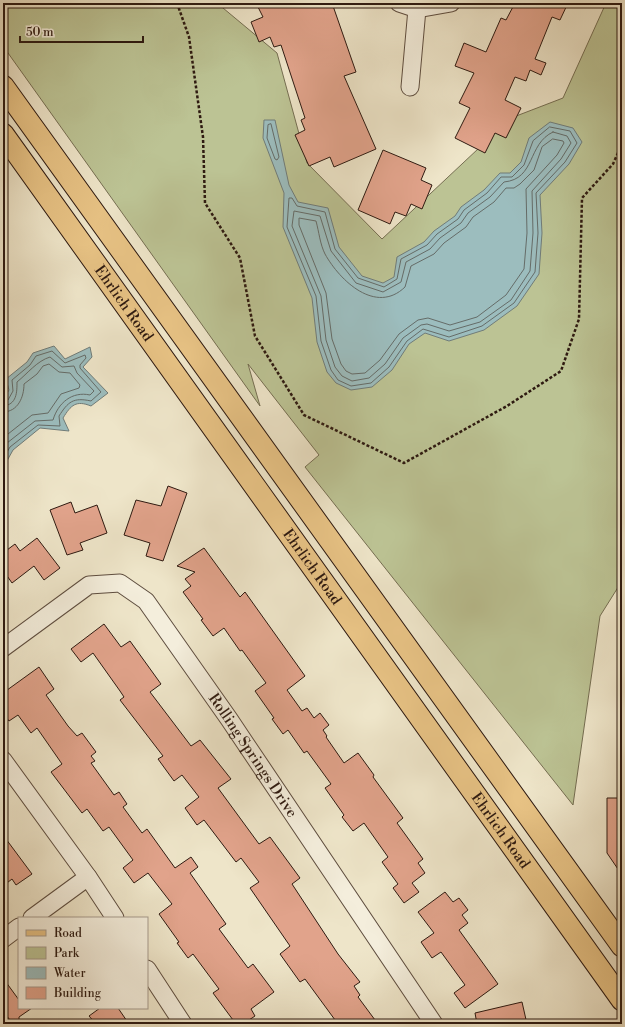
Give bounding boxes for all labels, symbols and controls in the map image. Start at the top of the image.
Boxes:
scale bar [20,18,143,44]
text: 50 m [26,25,54,40]
street label: Ehrlich Road [90,261,158,345]
street label: Ehrlich Road [279,525,346,609]
street label: Rolling Springs Drive [204,689,302,821]
street label: Ehrlich Road [467,789,535,873]
legend [18,917,148,1009]
text: Road [54,926,82,941]
text: Park [54,946,80,961]
text: Water [53,966,86,981]
text: Building [53,986,102,1001]

